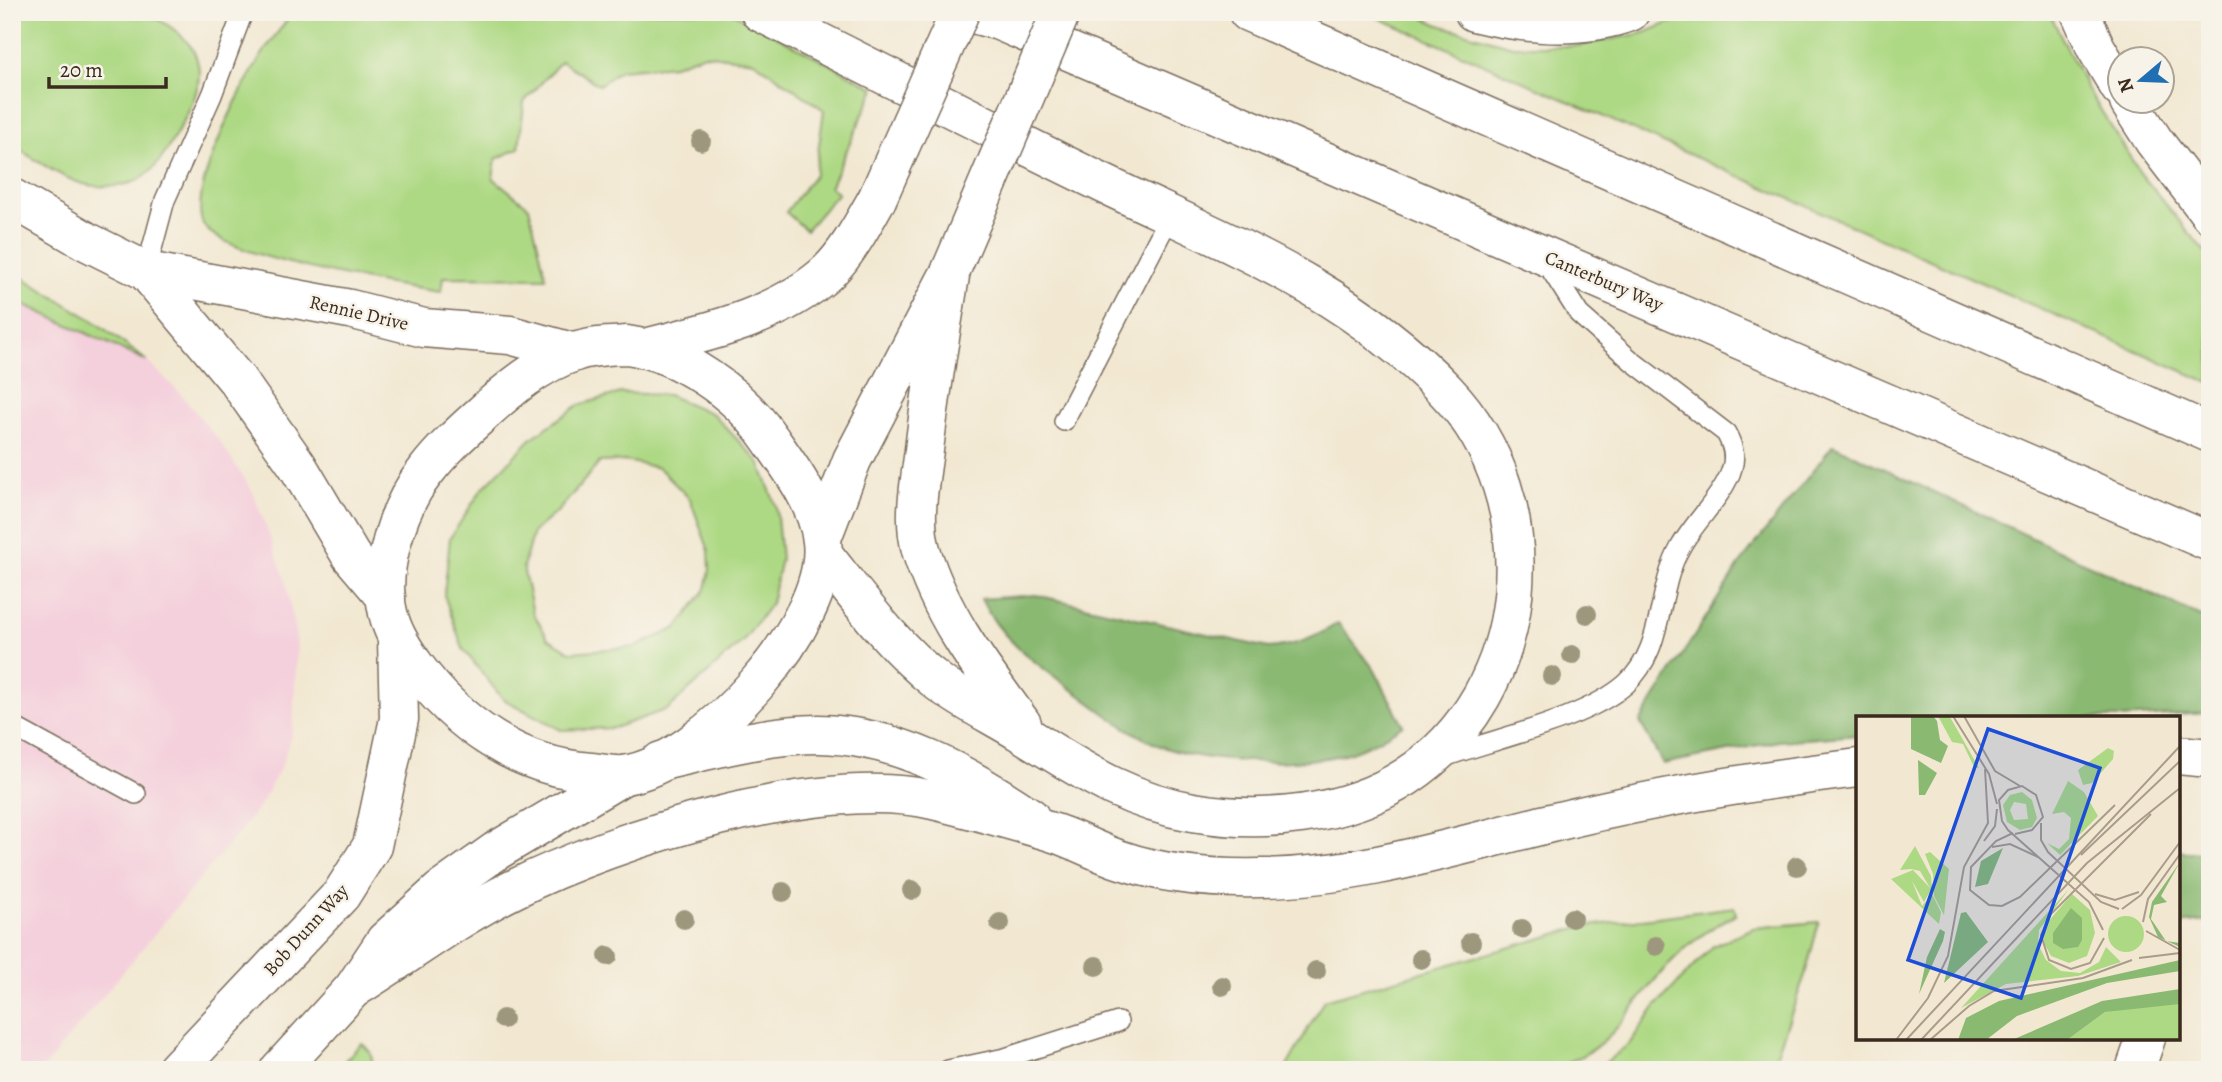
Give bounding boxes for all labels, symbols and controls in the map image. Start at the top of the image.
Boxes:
scale bar [49,46,166,90]
north arrow [2106,46,2176,116]
text: 20 m [60,56,103,84]
text: N [2111,74,2140,96]
street label: Canterbury Way [1541,244,1668,318]
street label: Rennie Drive [307,289,411,337]
inset map [1856,716,2180,1040]
street label: Bob Dunn Way [258,878,355,982]

